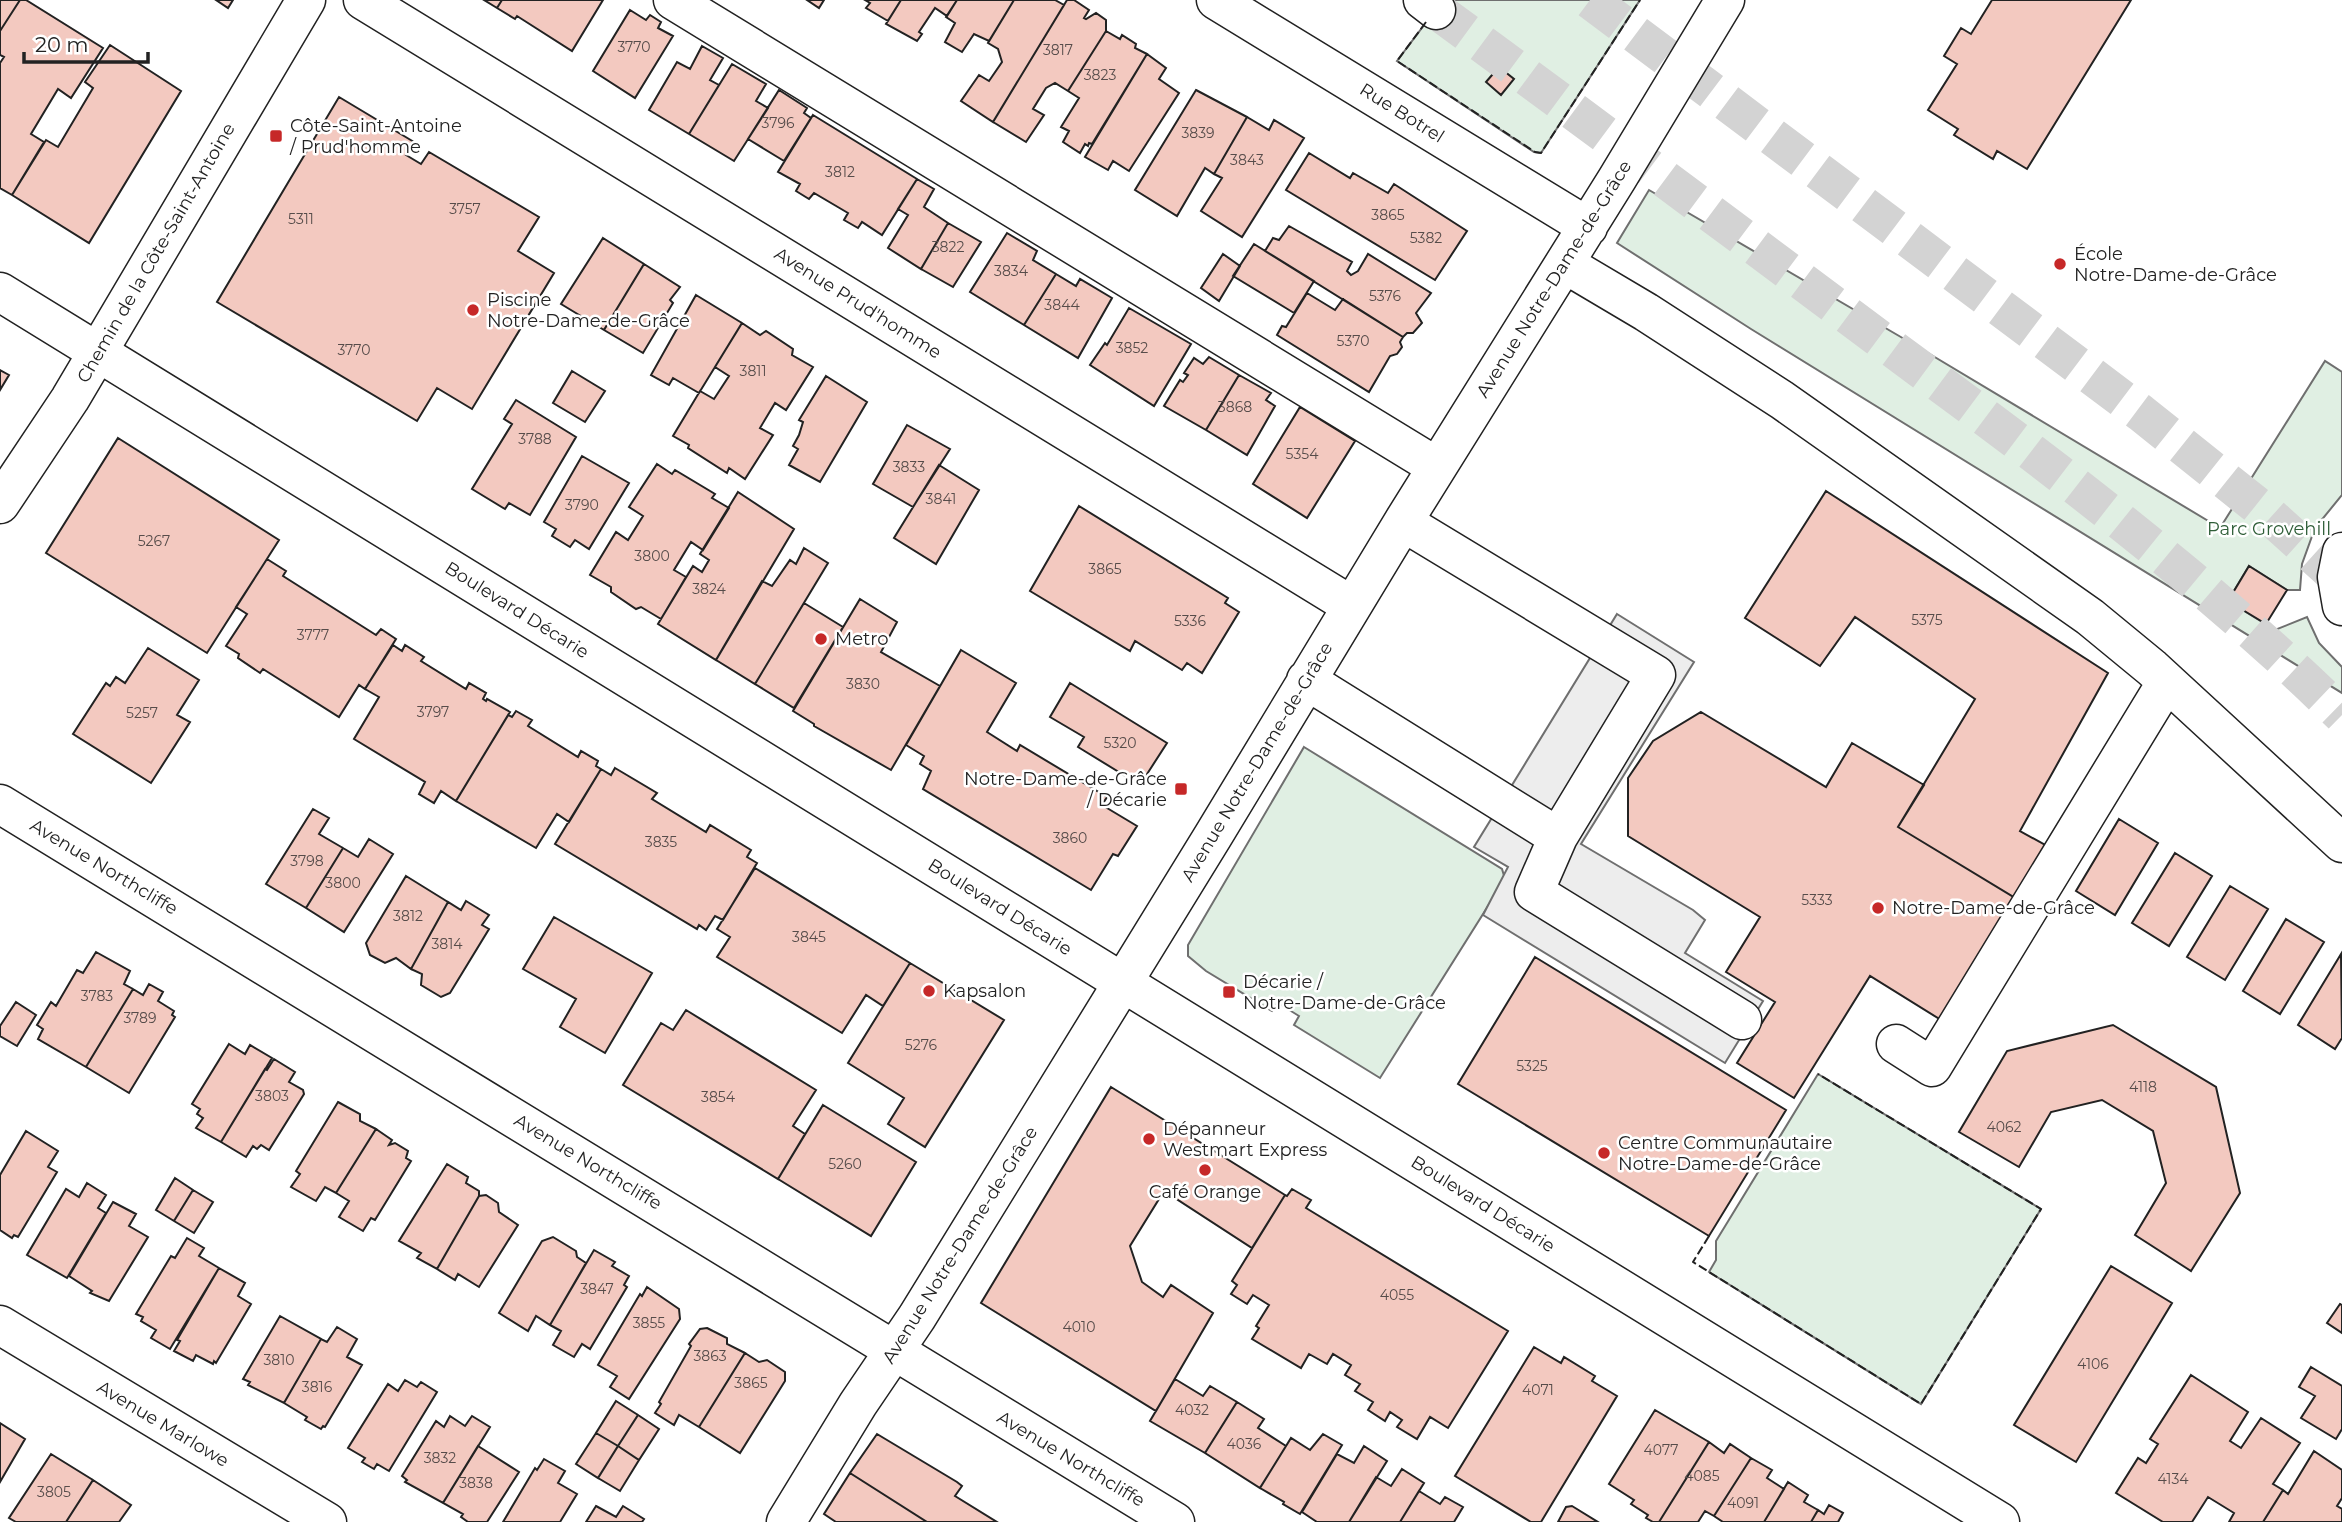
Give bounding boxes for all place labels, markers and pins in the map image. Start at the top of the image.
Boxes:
place label: Côte-Saint-Antoine / Prud'homme [289,115,462,158]
marker: Côte-Saint-Antoine / Prud'homme [268,128,284,144]
place label: École Notre-Dame-de-Grâce [2074,243,2277,286]
marker: École Notre-Dame-de-Grâce [2052,256,2068,272]
place label: Piscine Notre-Dame-de-Grâce [487,289,690,332]
marker: Piscine Notre-Dame-de-Grâce [465,302,481,318]
place label: Metro [835,628,889,650]
marker: Metro [813,631,829,647]
place label: Notre-Dame-de-Grâce / Décarie [964,768,1167,811]
marker: Notre-Dame-de-Grâce / Décarie [1173,781,1189,797]
place label: Notre-Dame-de-Grâce [1892,897,2095,919]
marker: Notre-Dame-de-Grâce [1870,900,1886,916]
place label: Décarie / Notre-Dame-de-Grâce [1243,971,1446,1014]
place label: Kapsalon [943,980,1026,1002]
marker: Kapsalon [921,983,937,999]
marker: Décarie / Notre-Dame-de-Grâce [1221,984,1237,1000]
place label: Dépanneur Westmart Express [1163,1118,1327,1161]
marker: Dépanneur Westmart Express [1141,1131,1157,1147]
place label: Centre Communautaire Notre-Dame-de-Grâce [1618,1132,1832,1175]
marker: Centre Communautaire Notre-Dame-de-Grâce [1596,1145,1612,1161]
marker: Café Orange [1197,1162,1213,1178]
place label: Café Orange [1149,1181,1261,1203]

